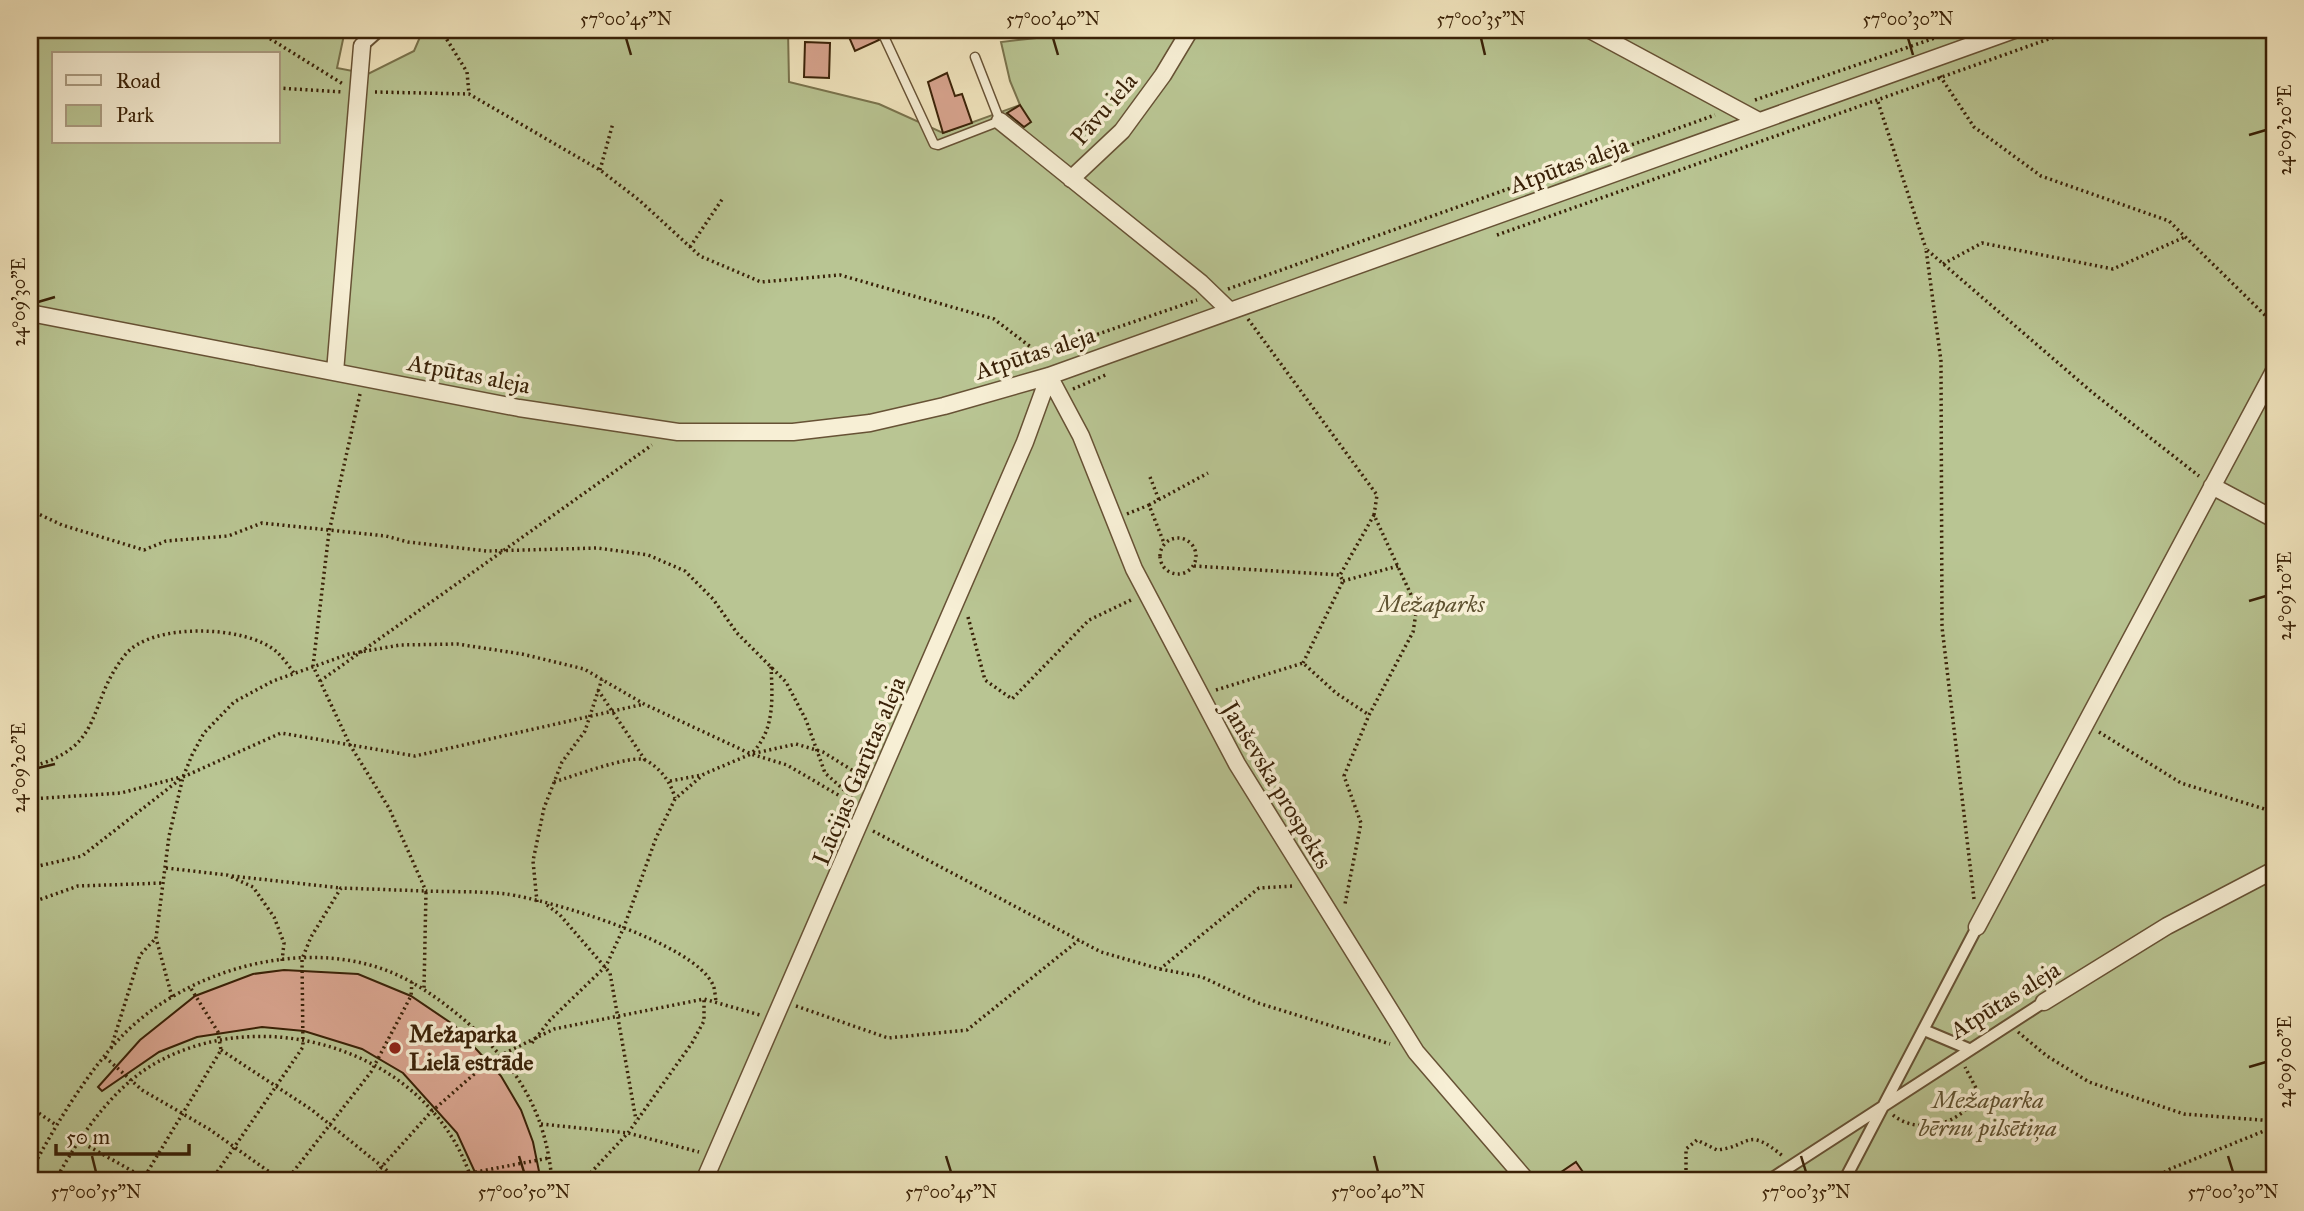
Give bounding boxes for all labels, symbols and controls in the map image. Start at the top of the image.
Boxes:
text: 57°00'45"N [580,8,672,30]
text: 57°00'40"N [1006,8,1100,30]
text: 57°00'35"N [1436,8,1526,30]
text: 57°00'30"N [1862,8,1954,30]
legend [52,52,280,144]
street label: Pāvu iela [1064,66,1144,151]
text: Road [116,68,161,94]
text: 24°09'20"E [2274,85,2296,175]
text: Park [116,102,154,128]
street label: Atpūtas aleja [1505,129,1633,201]
text: 24°09'30"E [8,257,30,347]
street label: Atpūtas aleja [970,319,1100,387]
street label: Atpūtas aleja [404,347,534,401]
text: 24°09'10"E [2274,551,2296,640]
park label: Mežaparks [1375,589,1486,619]
street label: Lūcijas Garūtas aleja [806,671,913,870]
street label: Janševska prospekts [1214,693,1339,874]
text: 24°09'20"E [8,723,30,813]
street label: Atpūtas aleja [1943,954,2066,1046]
text: 24°09'00"E [2274,1016,2296,1108]
place label: Mežaparka Lielā estrāde [409,1019,533,1077]
marker: Mežaparka Lielā estrāde [387,1040,403,1056]
park label: Mežaparka bērnu pilsētiņa [1918,1085,2057,1143]
scale bar [56,1113,189,1157]
text: 50 m [66,1124,111,1150]
text: 57°00'55"N [51,1181,141,1203]
text: 57°00'50"N [478,1181,570,1203]
text: 57°00'45"N [905,1181,997,1203]
text: 57°00'40"N [1331,1181,1425,1203]
text: 57°00'35"N [1761,1181,1851,1203]
text: 57°00'30"N [2187,1181,2279,1203]

